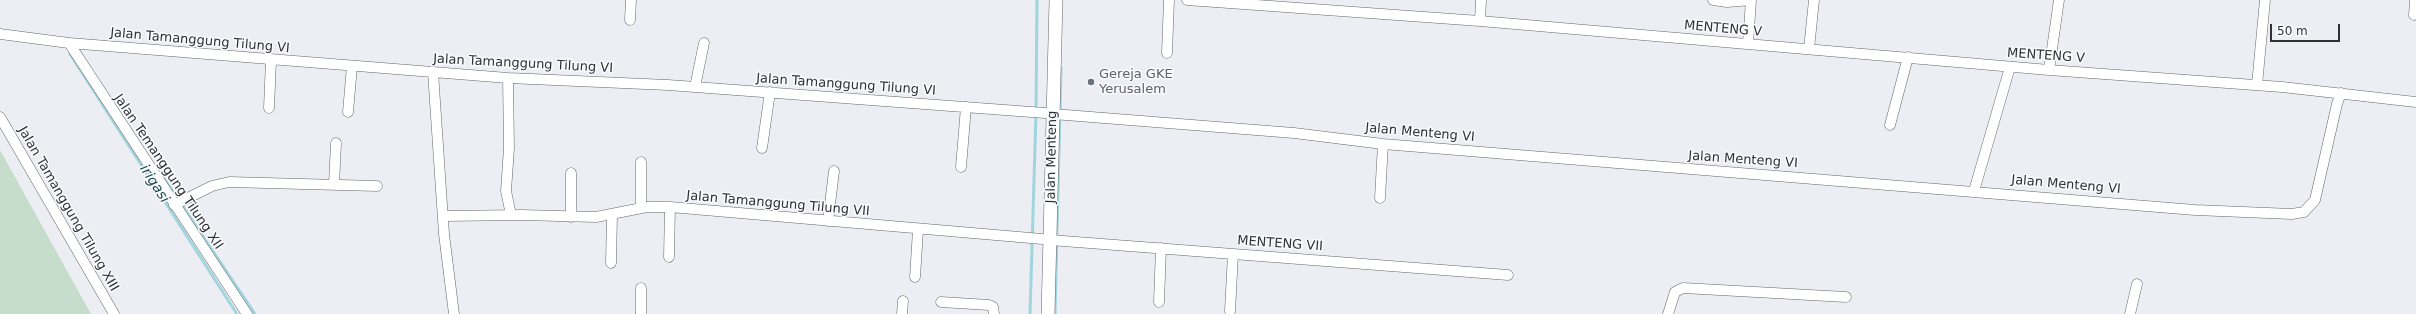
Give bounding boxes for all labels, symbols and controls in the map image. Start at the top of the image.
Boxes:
scale bar [2272,16,2342,42]
street label: MENTENG V [1683,18,1763,40]
text: 50 m [2277,24,2308,38]
street label: Jalan Tamanggung Tilung VI [110,25,290,57]
street label: MENTENG V [2006,45,2086,67]
street label: Jalan Tamanggung Tilung VI [433,51,613,77]
place label: Gereja GKE Yerusalem [1099,67,1173,98]
street label: Jalan Tamanggung Tilung VI [756,71,936,99]
marker: Gereja GKE Yerusalem [1086,77,1096,87]
street label: Jalan Temanggung Tilung XII [110,91,226,253]
street label: Jalan Menteng [1043,110,1061,204]
street label: Jalan Menteng VI [1365,120,1475,146]
street label: Jalan Tamanggung Tilung XIII [14,124,122,294]
street label: Jalan Menteng VI [1688,148,1798,172]
water label: irigasi [135,162,173,206]
street label: Jalan Menteng VI [2011,172,2121,198]
street label: Jalan Tamanggung Tilung VII [686,188,870,220]
street label: MENTENG VII [1237,233,1323,255]

